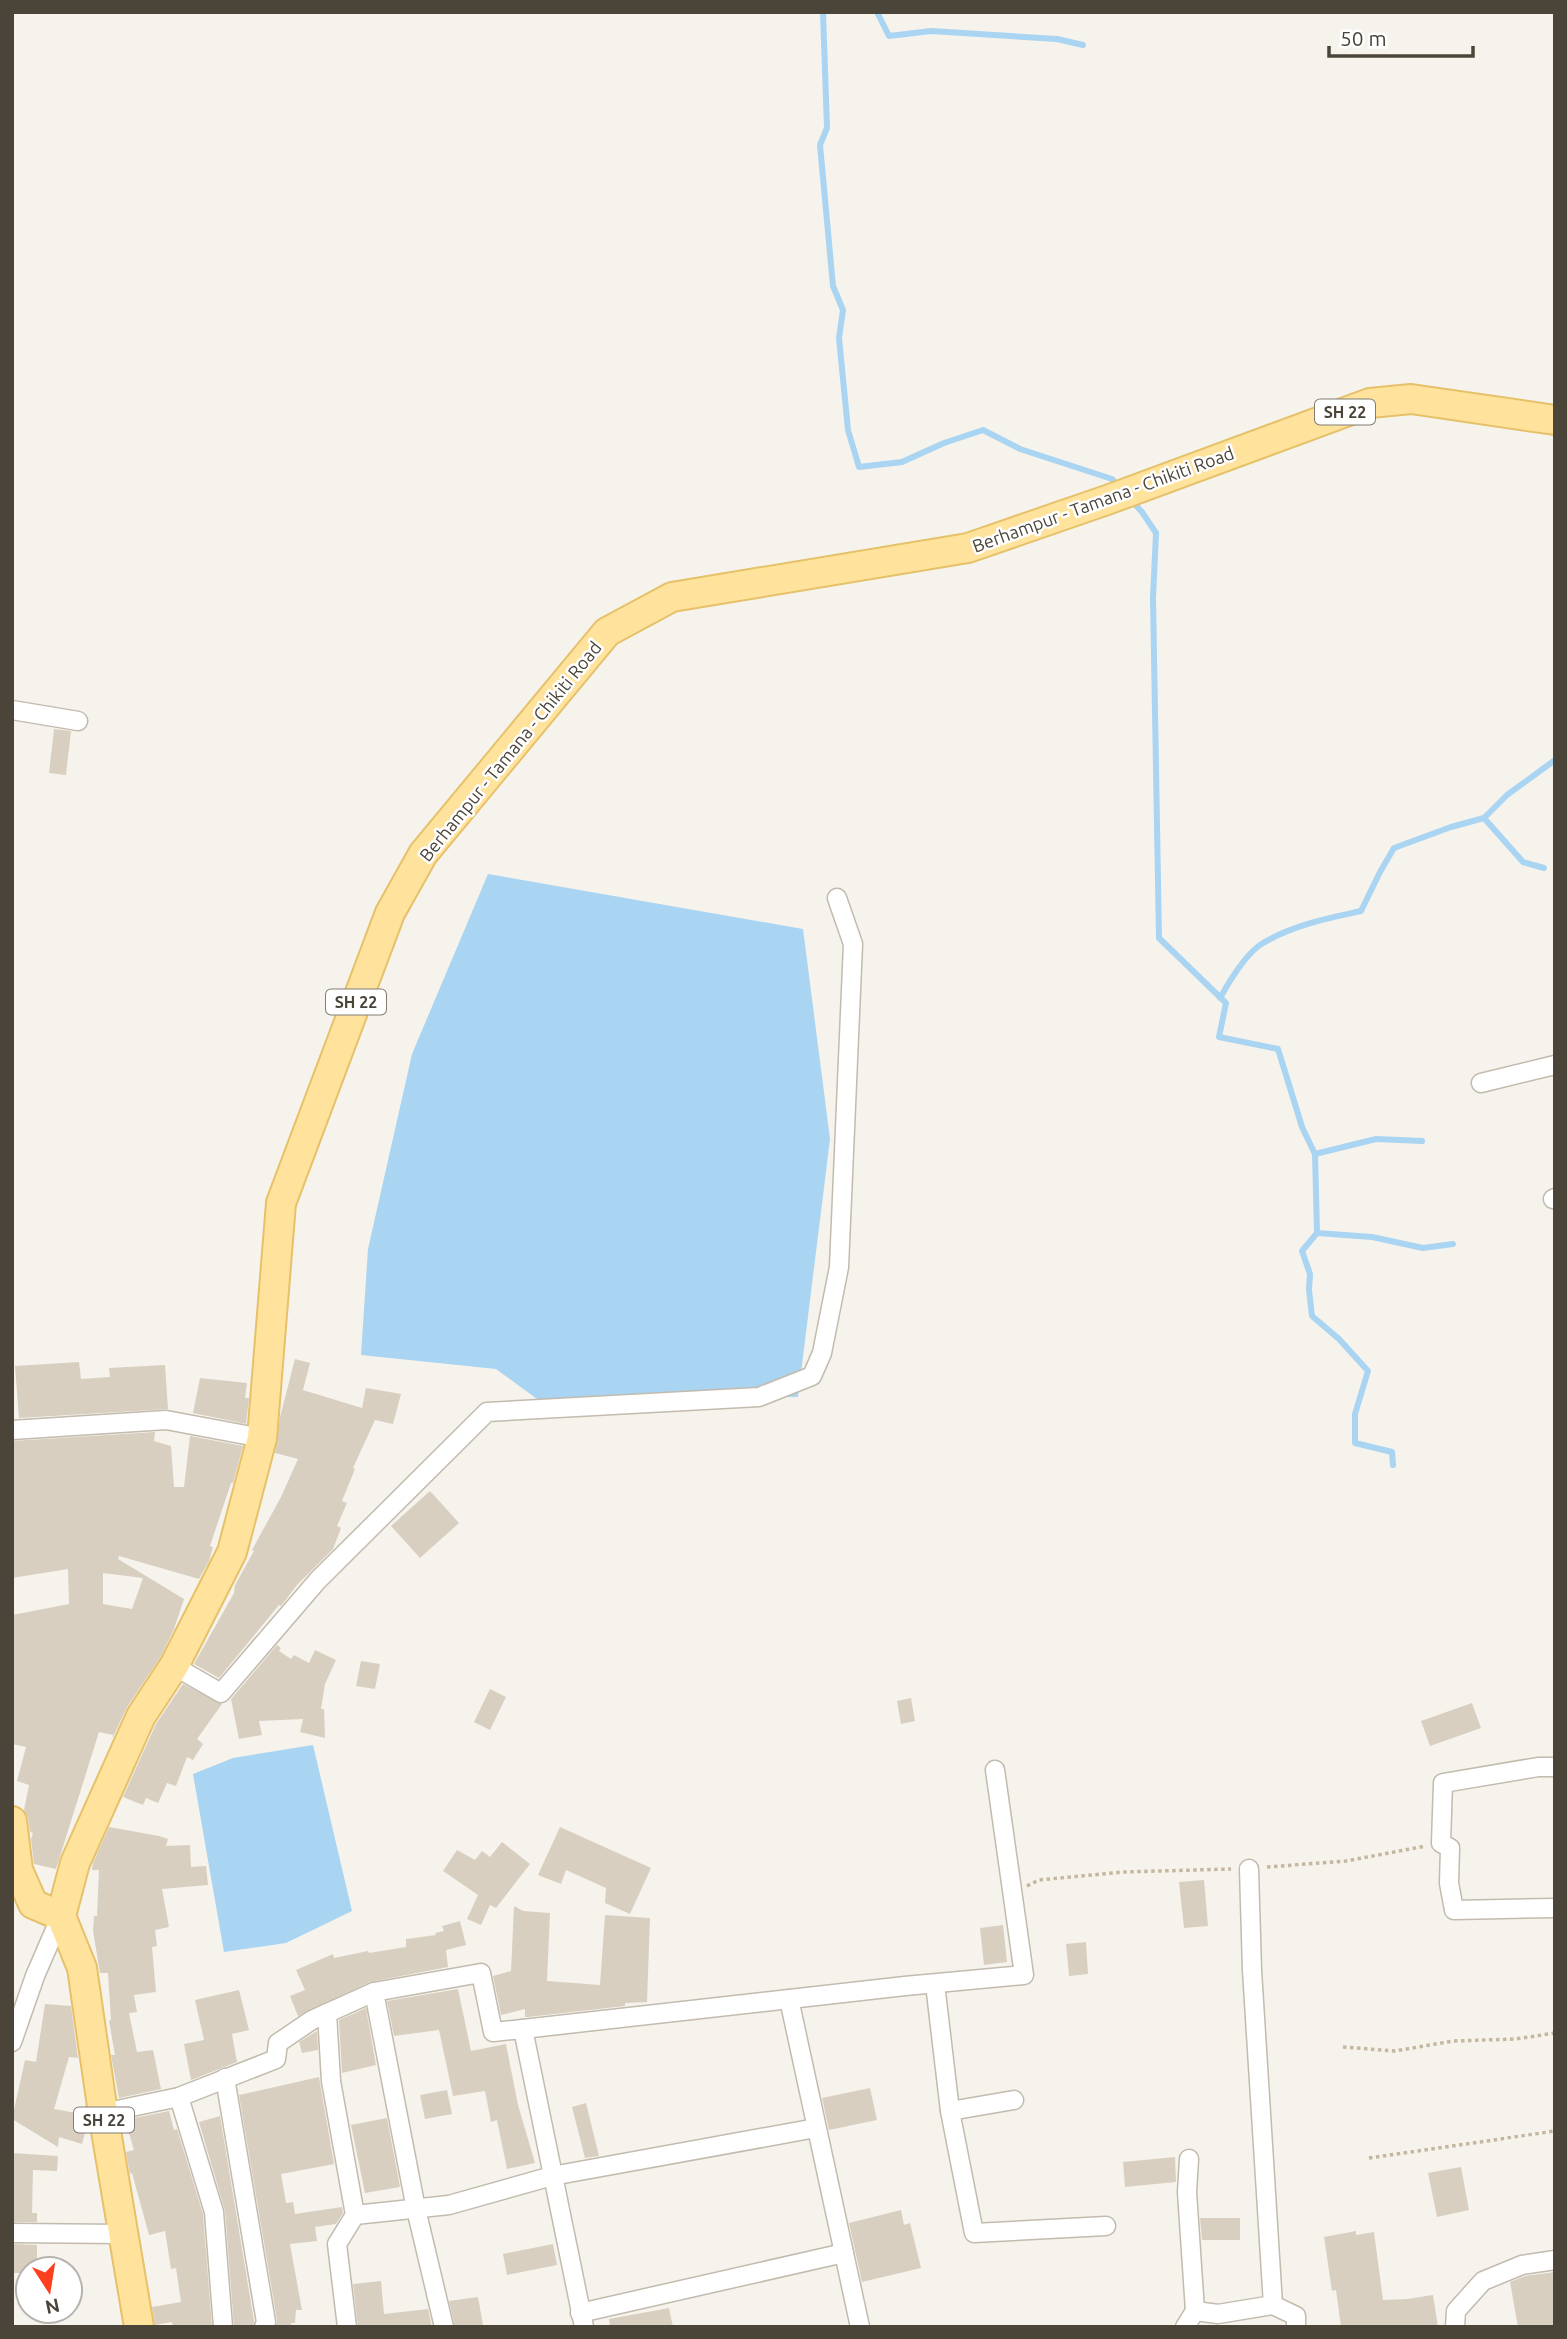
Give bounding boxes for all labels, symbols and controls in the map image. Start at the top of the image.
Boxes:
scale bar [1329,14,1472,58]
text: 50 m [1340,26,1387,50]
road number: SH 22 [1315,400,1375,424]
street label: Berhampur - Tamana - Chikiti Road [969,442,1237,556]
street label: Berhampur - Tamana - Chikiti Road [415,637,605,865]
road number: SH 22 [326,990,386,1014]
road number: SH 22 [74,2108,134,2132]
north arrow [14,2255,84,2325]
text: N [43,2294,62,2319]

